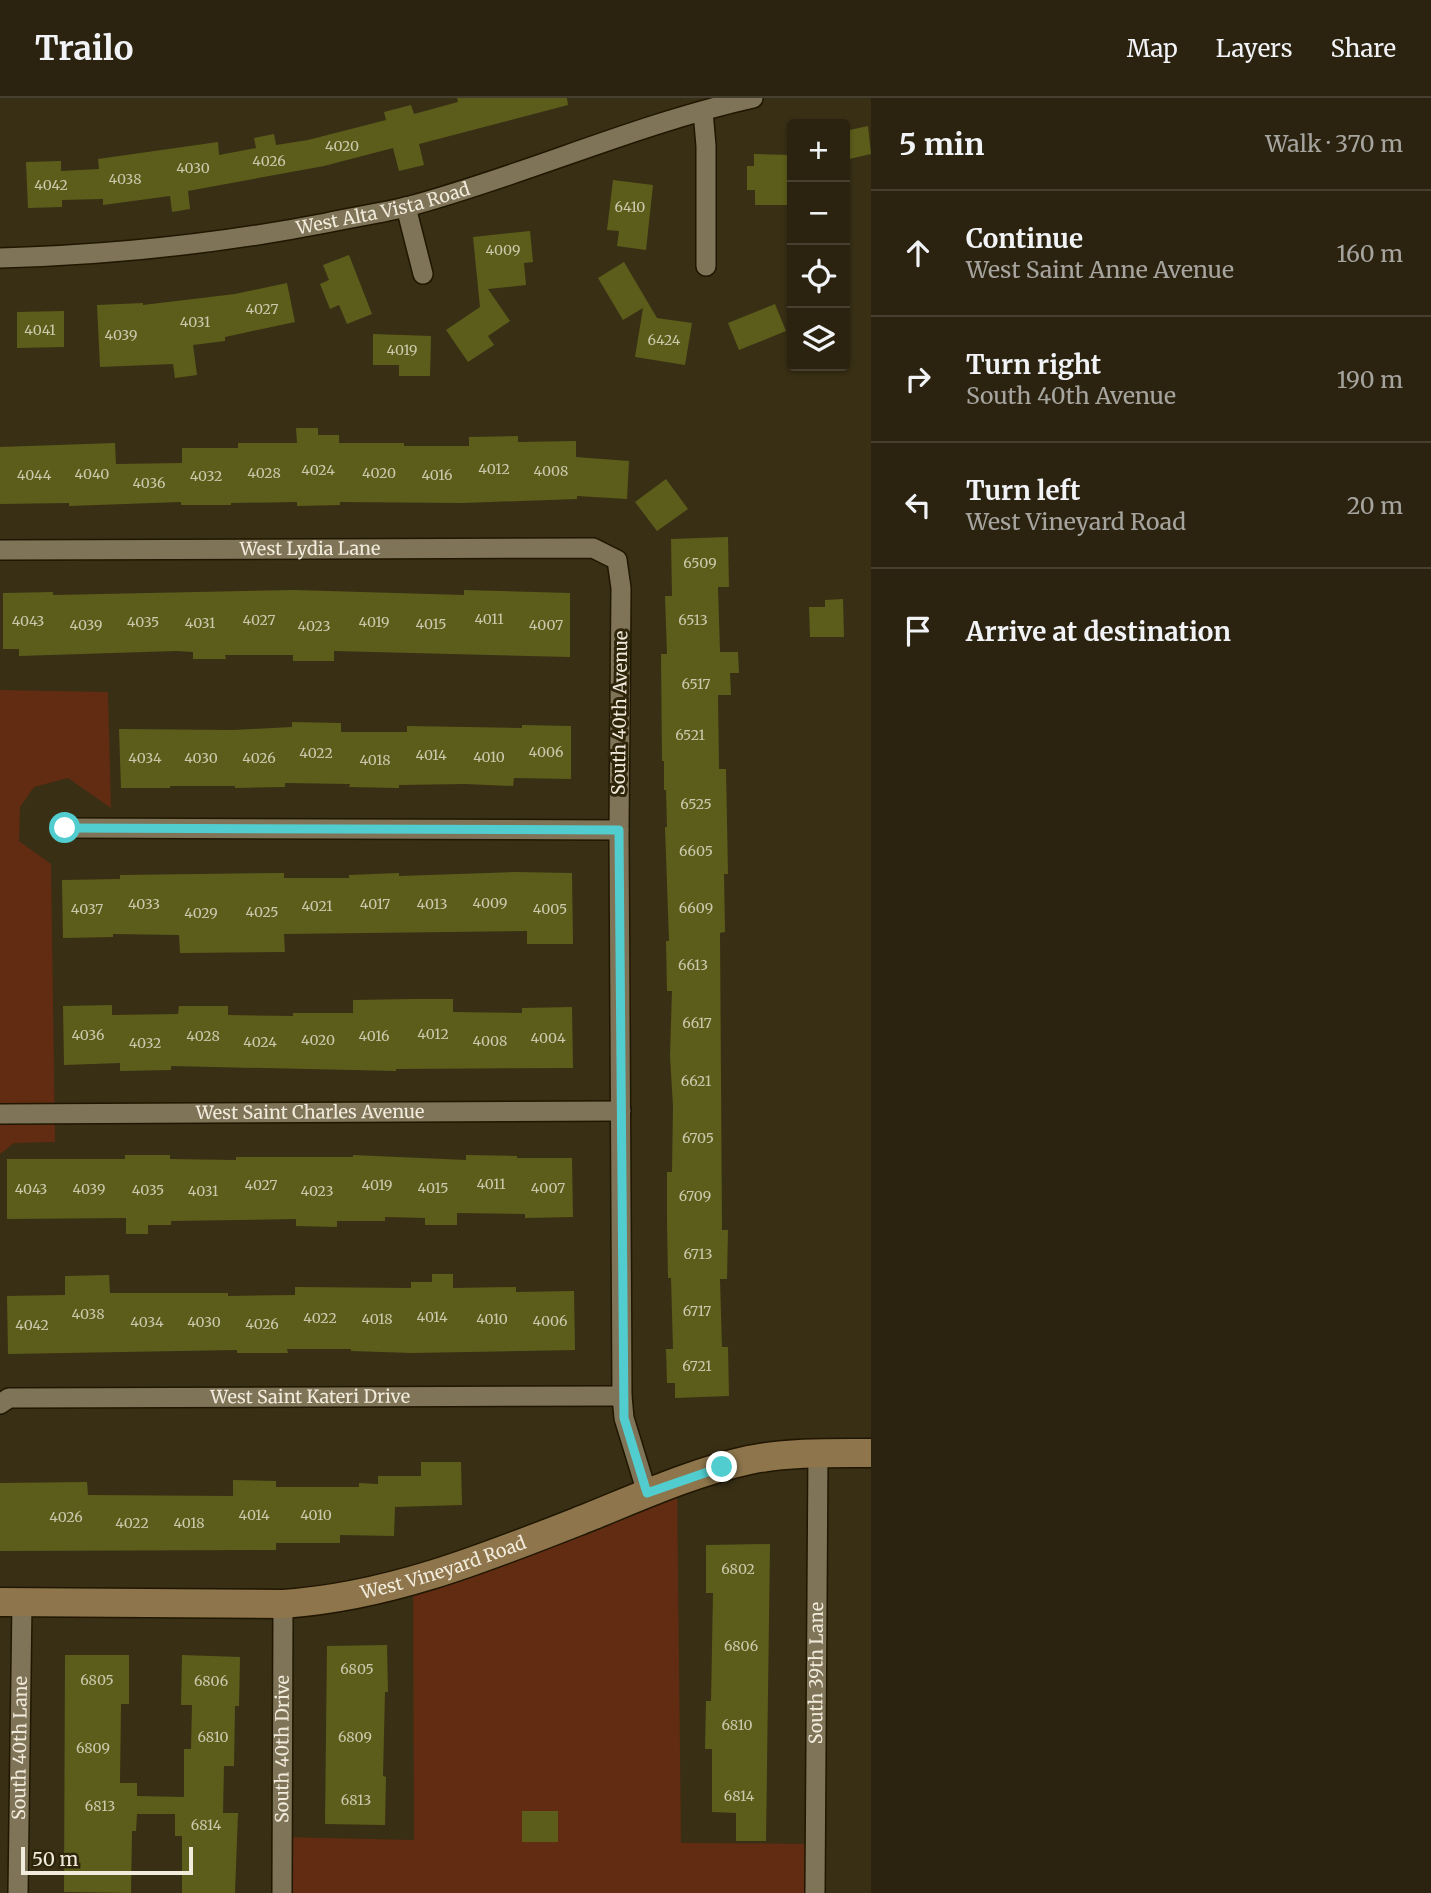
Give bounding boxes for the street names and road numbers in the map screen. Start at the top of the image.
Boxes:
street label: West Alta Vista Road [293,177,473,240]
street label: West Lydia Lane [239,537,380,560]
street label: South 40th Avenue [607,631,632,795]
street label: West Saint Charles Avenue [195,1100,424,1124]
street label: West Saint Kateri Drive [209,1385,410,1408]
street label: West Vineyard Road [357,1531,529,1604]
street label: South 39th Lane [804,1602,828,1744]
street label: South 40th Drive [270,1675,294,1823]
street label: South 40th Lane [7,1676,32,1820]

